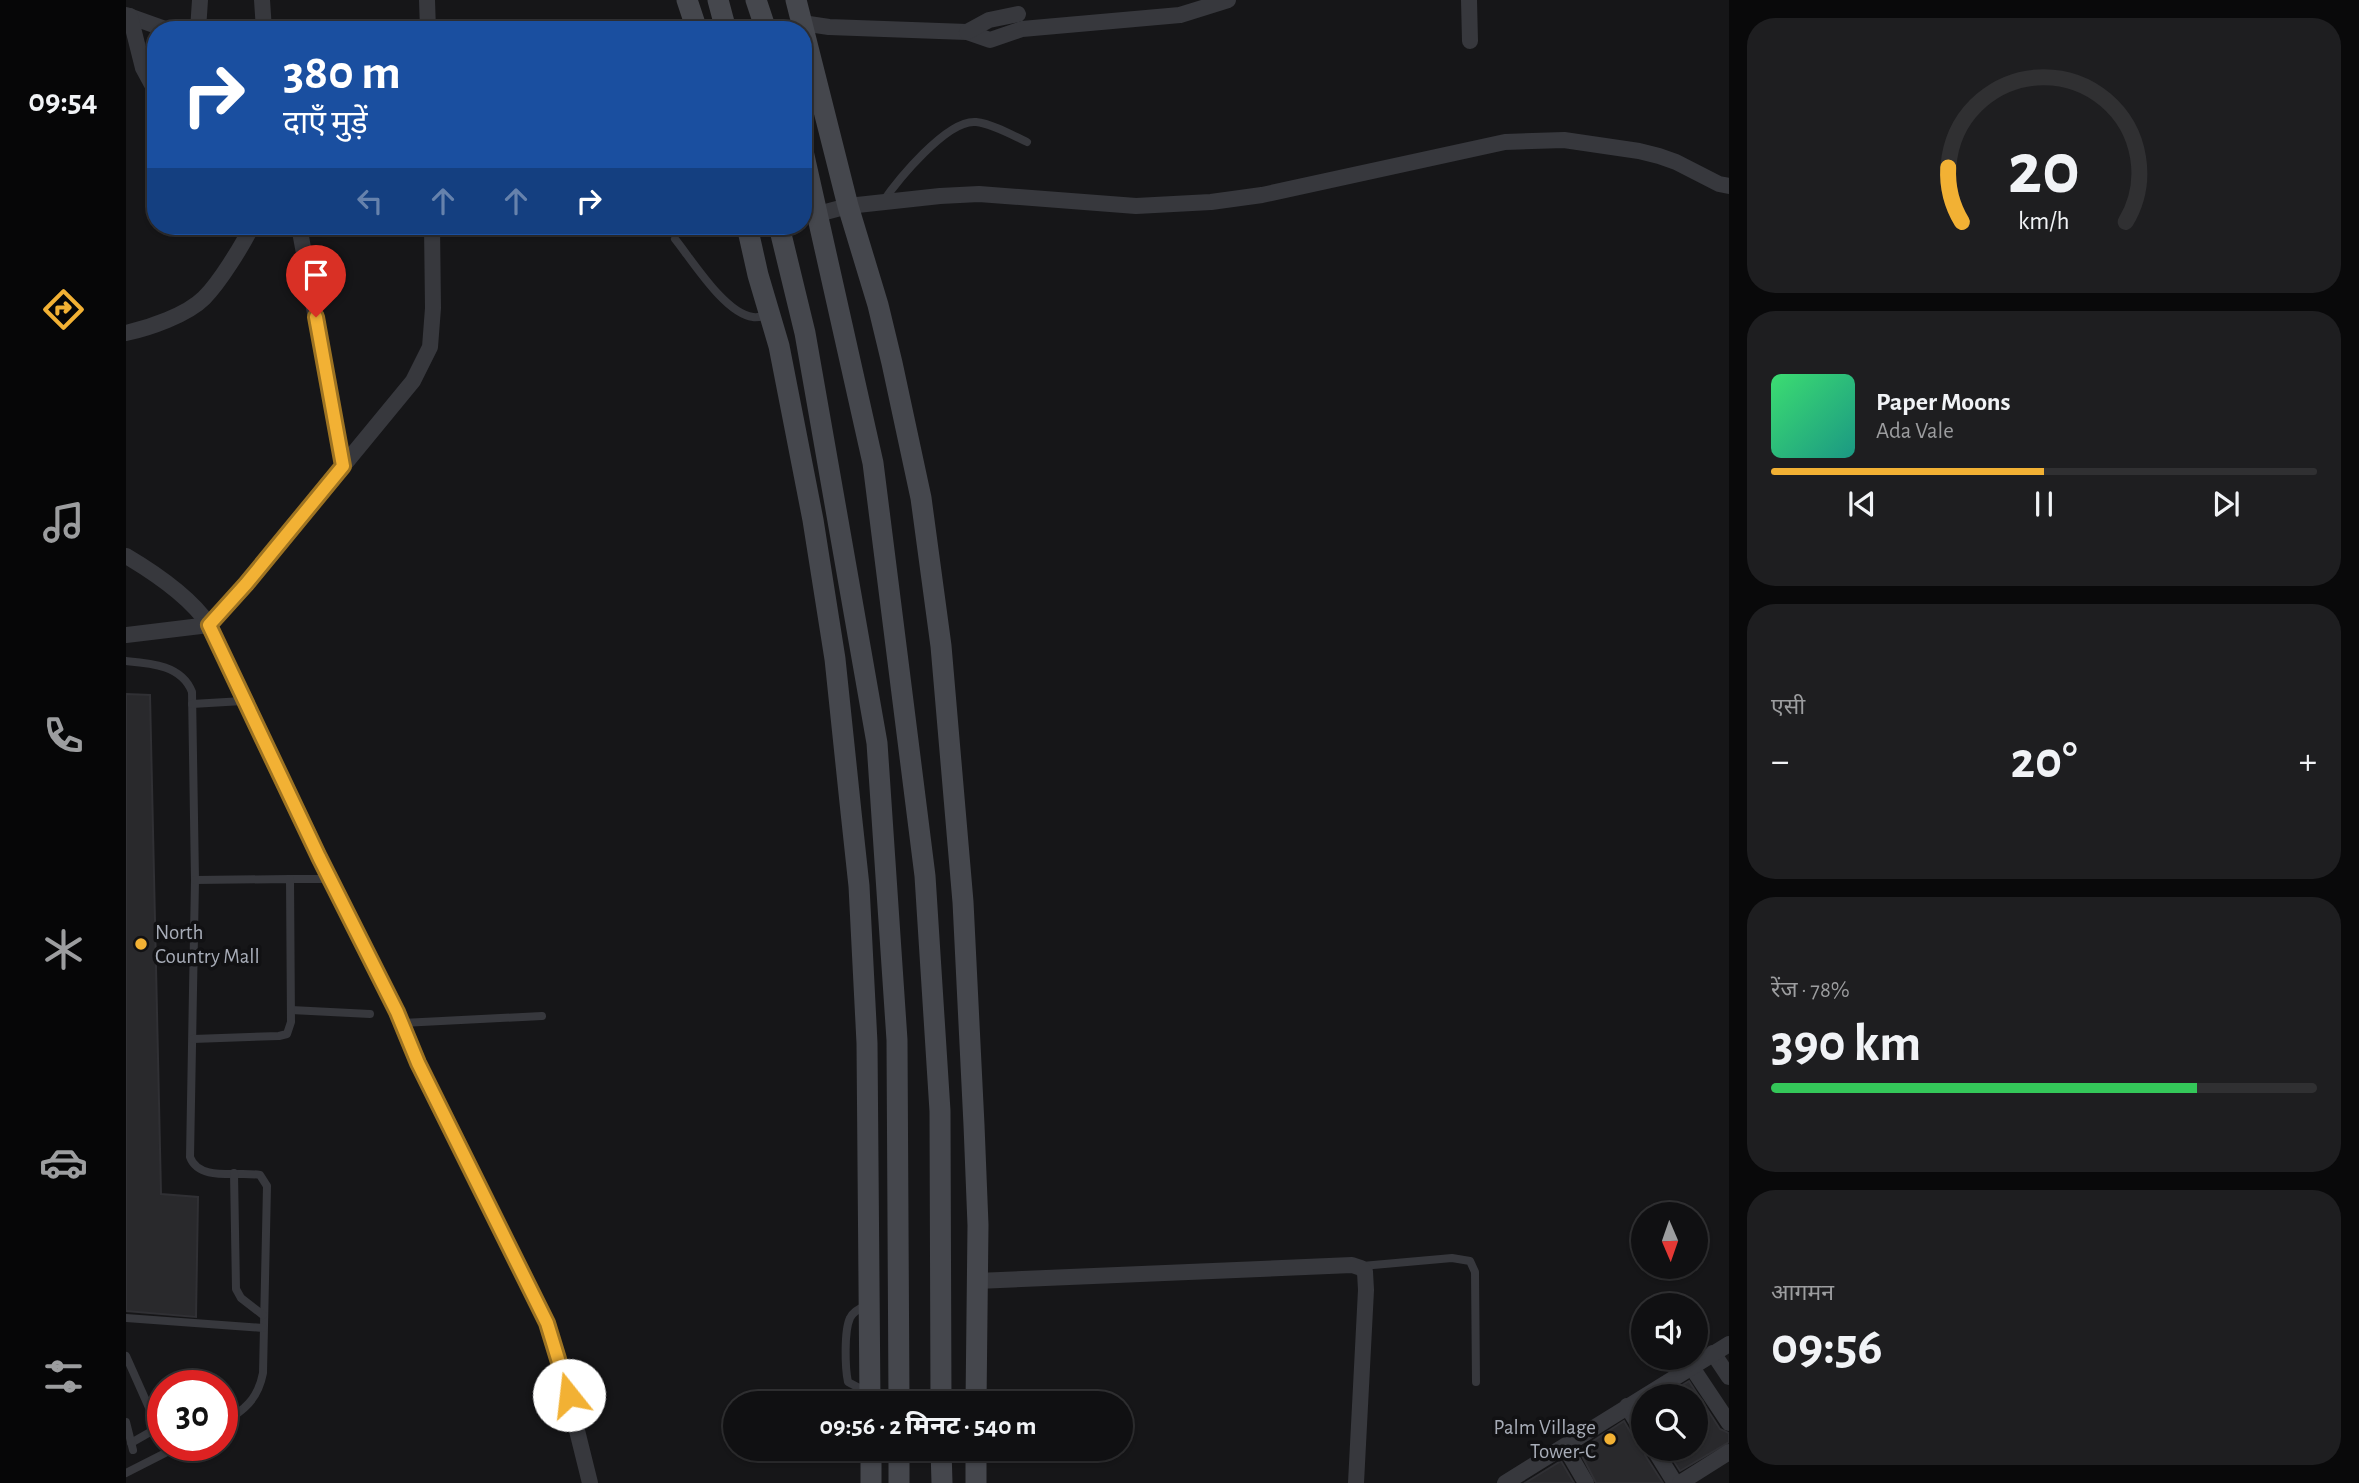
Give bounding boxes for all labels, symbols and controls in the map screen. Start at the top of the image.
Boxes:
icon: right [168,49,259,140]
text: 380 m [283,49,401,98]
text: 09:54 [28,85,98,117]
text: दाएँ मुड़ें [283,107,368,139]
text: 20 [2008,134,2080,207]
icon: left [351,182,389,220]
icon: ahead [424,182,462,220]
icon: ahead [497,182,535,220]
icon: right [570,182,608,220]
text: km/h [2018,208,2070,233]
pin [286,245,346,317]
icon: arrive [297,256,335,294]
icon: directions [39,285,88,334]
text: Paper Moons [1876,389,2011,415]
text: Ada Vale [1876,420,1954,443]
icon: previous [1843,485,1881,523]
icon: pause [2025,485,2063,523]
icon: next [2207,485,2245,523]
icon: music [39,498,88,547]
text: एसी [1771,696,1805,719]
icon: phone [39,711,88,760]
text: 20° [2011,735,2077,787]
text: − [1771,743,1789,781]
text: + [2299,743,2317,781]
place label: North Country Mall [155,922,260,967]
icon: climate [39,925,88,974]
marker: North Country Mall [133,936,149,952]
text: रेंज · 78% [1771,979,1850,1002]
text: 390 km [1771,1018,1921,1070]
icon: car [39,1138,88,1187]
north arrow [1631,1202,1708,1279]
map controls [1631,1202,1708,1461]
text: आगमन [1771,1282,1834,1305]
button: sound [1631,1293,1708,1370]
text: 09:56 [1771,1321,1883,1373]
icon: filters [39,1352,88,1401]
position arrow [532,1358,606,1432]
speed limit sign: 30 [147,1370,238,1461]
button: search [1631,1384,1708,1461]
text: 09:56 · 2 मिनट · 540 m [820,1413,1036,1439]
place label: Palm Village Tower-C [1494,1417,1596,1462]
marker: Palm Village Tower-C [1602,1431,1618,1447]

